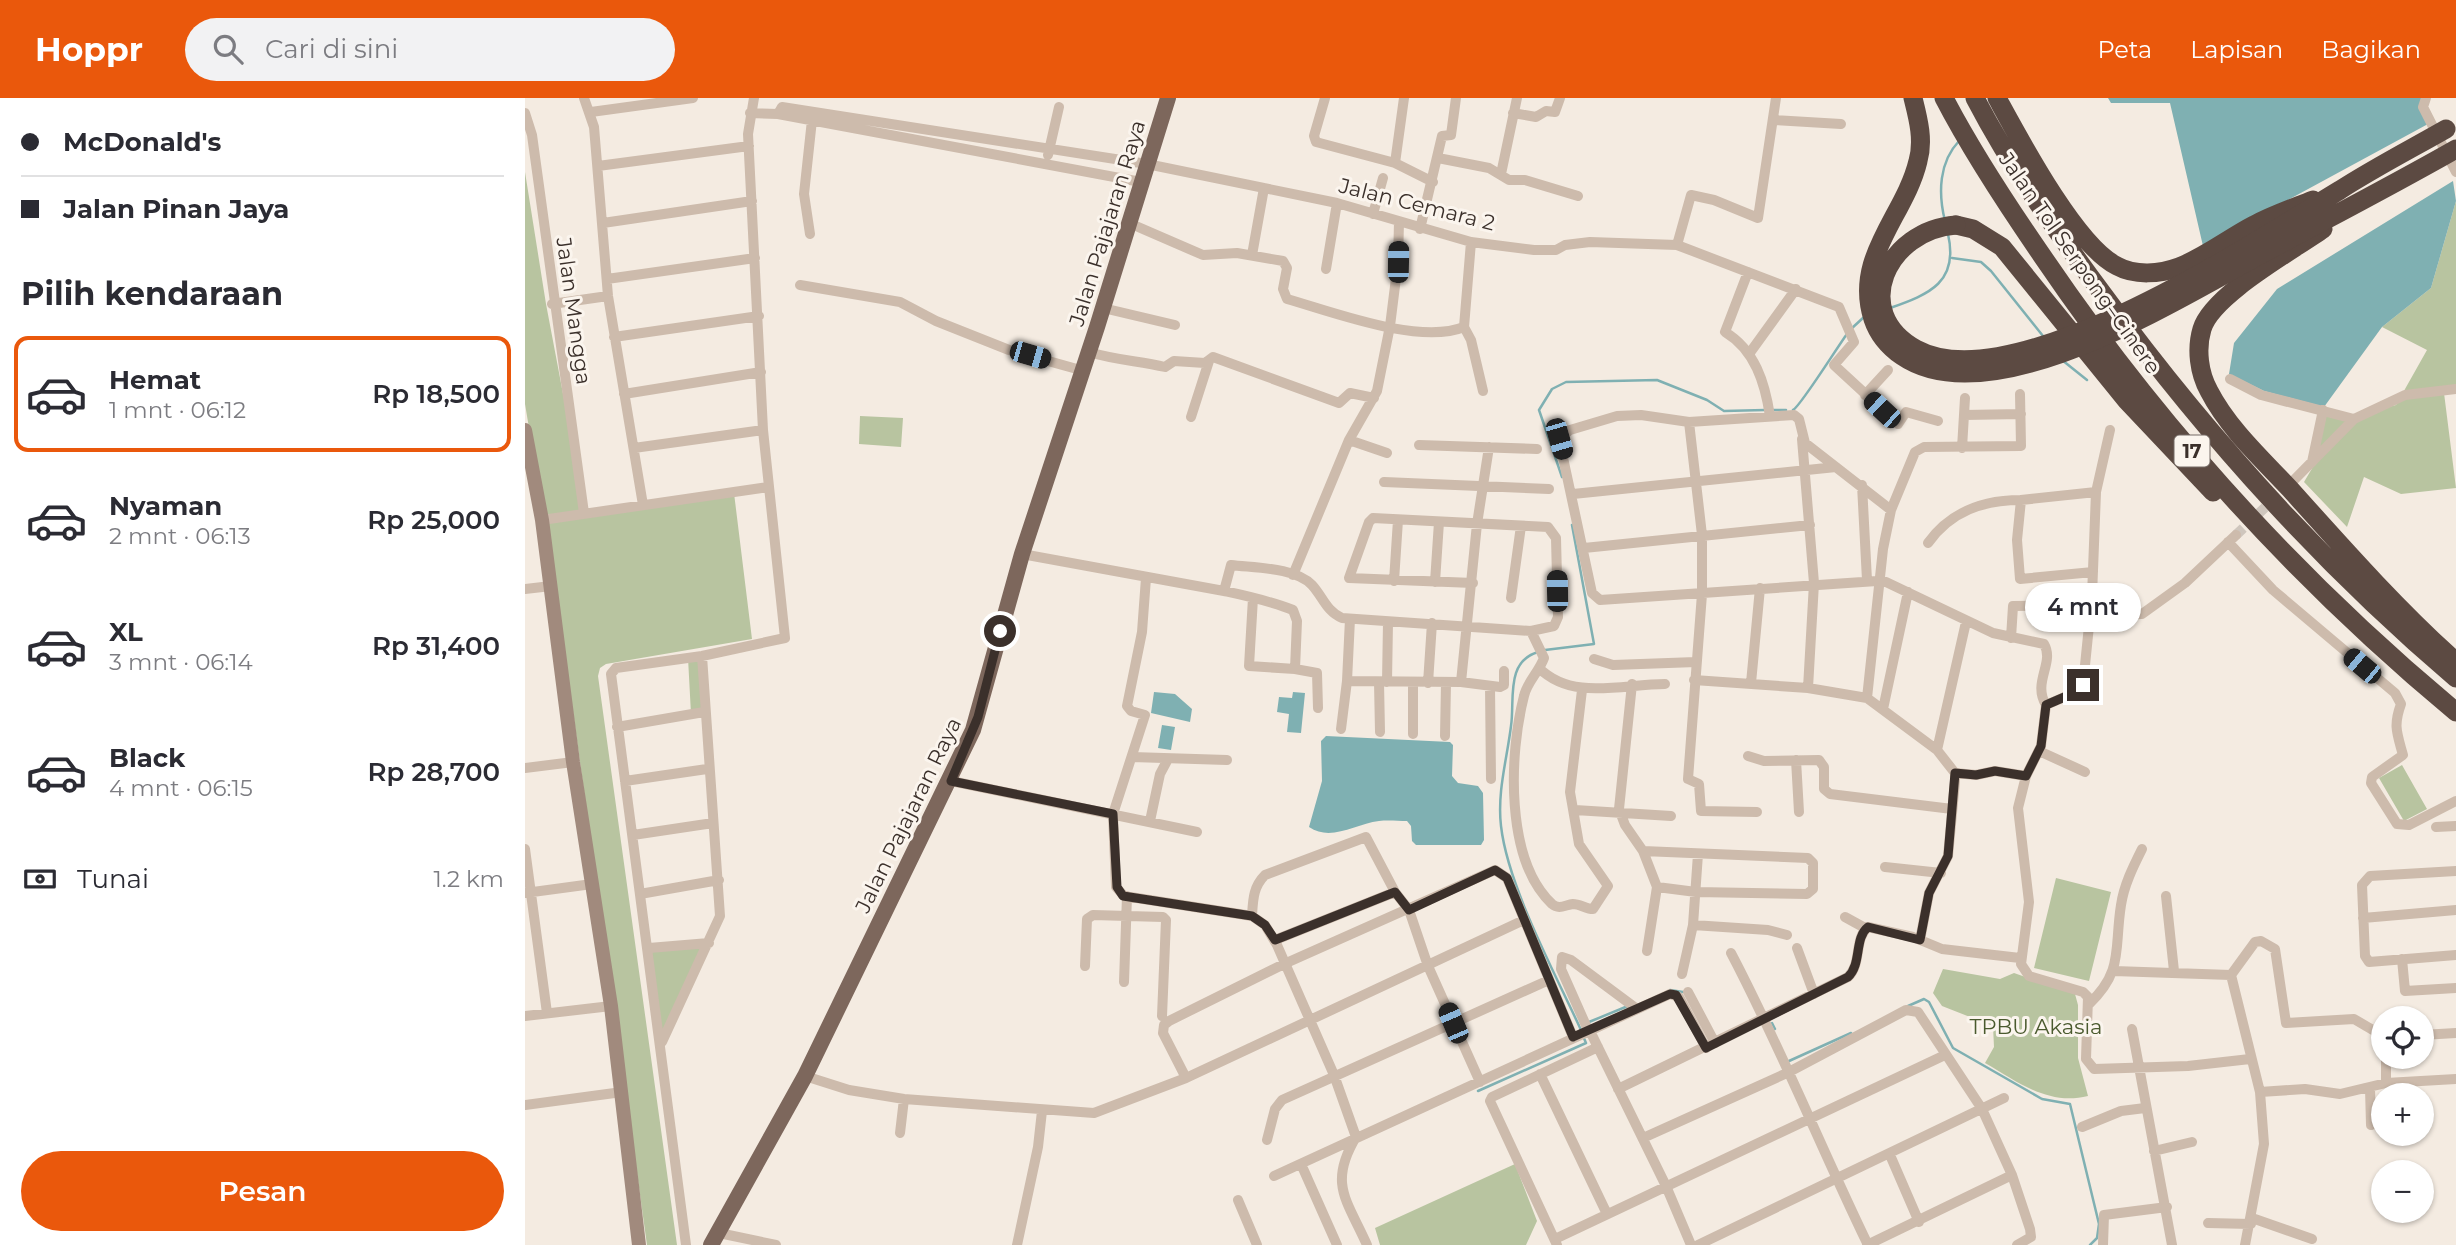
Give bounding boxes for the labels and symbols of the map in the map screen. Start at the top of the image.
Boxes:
street label: Jalan Pajajaran Raya [1063,117,1150,330]
street label: Jalan Tol Serpong–Cinere [1993,147,2166,379]
street label: Jalan Cemara 2 [1335,172,1498,235]
street label: Jalan Mangga [551,235,597,386]
car [1388,241,1409,283]
car [1007,339,1054,371]
car [1860,388,1905,432]
car [1544,416,1575,462]
road number: 17 [2175,436,2209,466]
car [1547,570,1568,612]
callout: 4 mnt [2025,584,2141,632]
route start [984,615,1016,647]
car [2340,644,2385,688]
route end [2067,669,2099,701]
street label: Jalan Pajajaran Raya [849,713,966,918]
car [1436,1000,1471,1046]
park label: TPBU Akasia [1970,1014,2102,1039]

